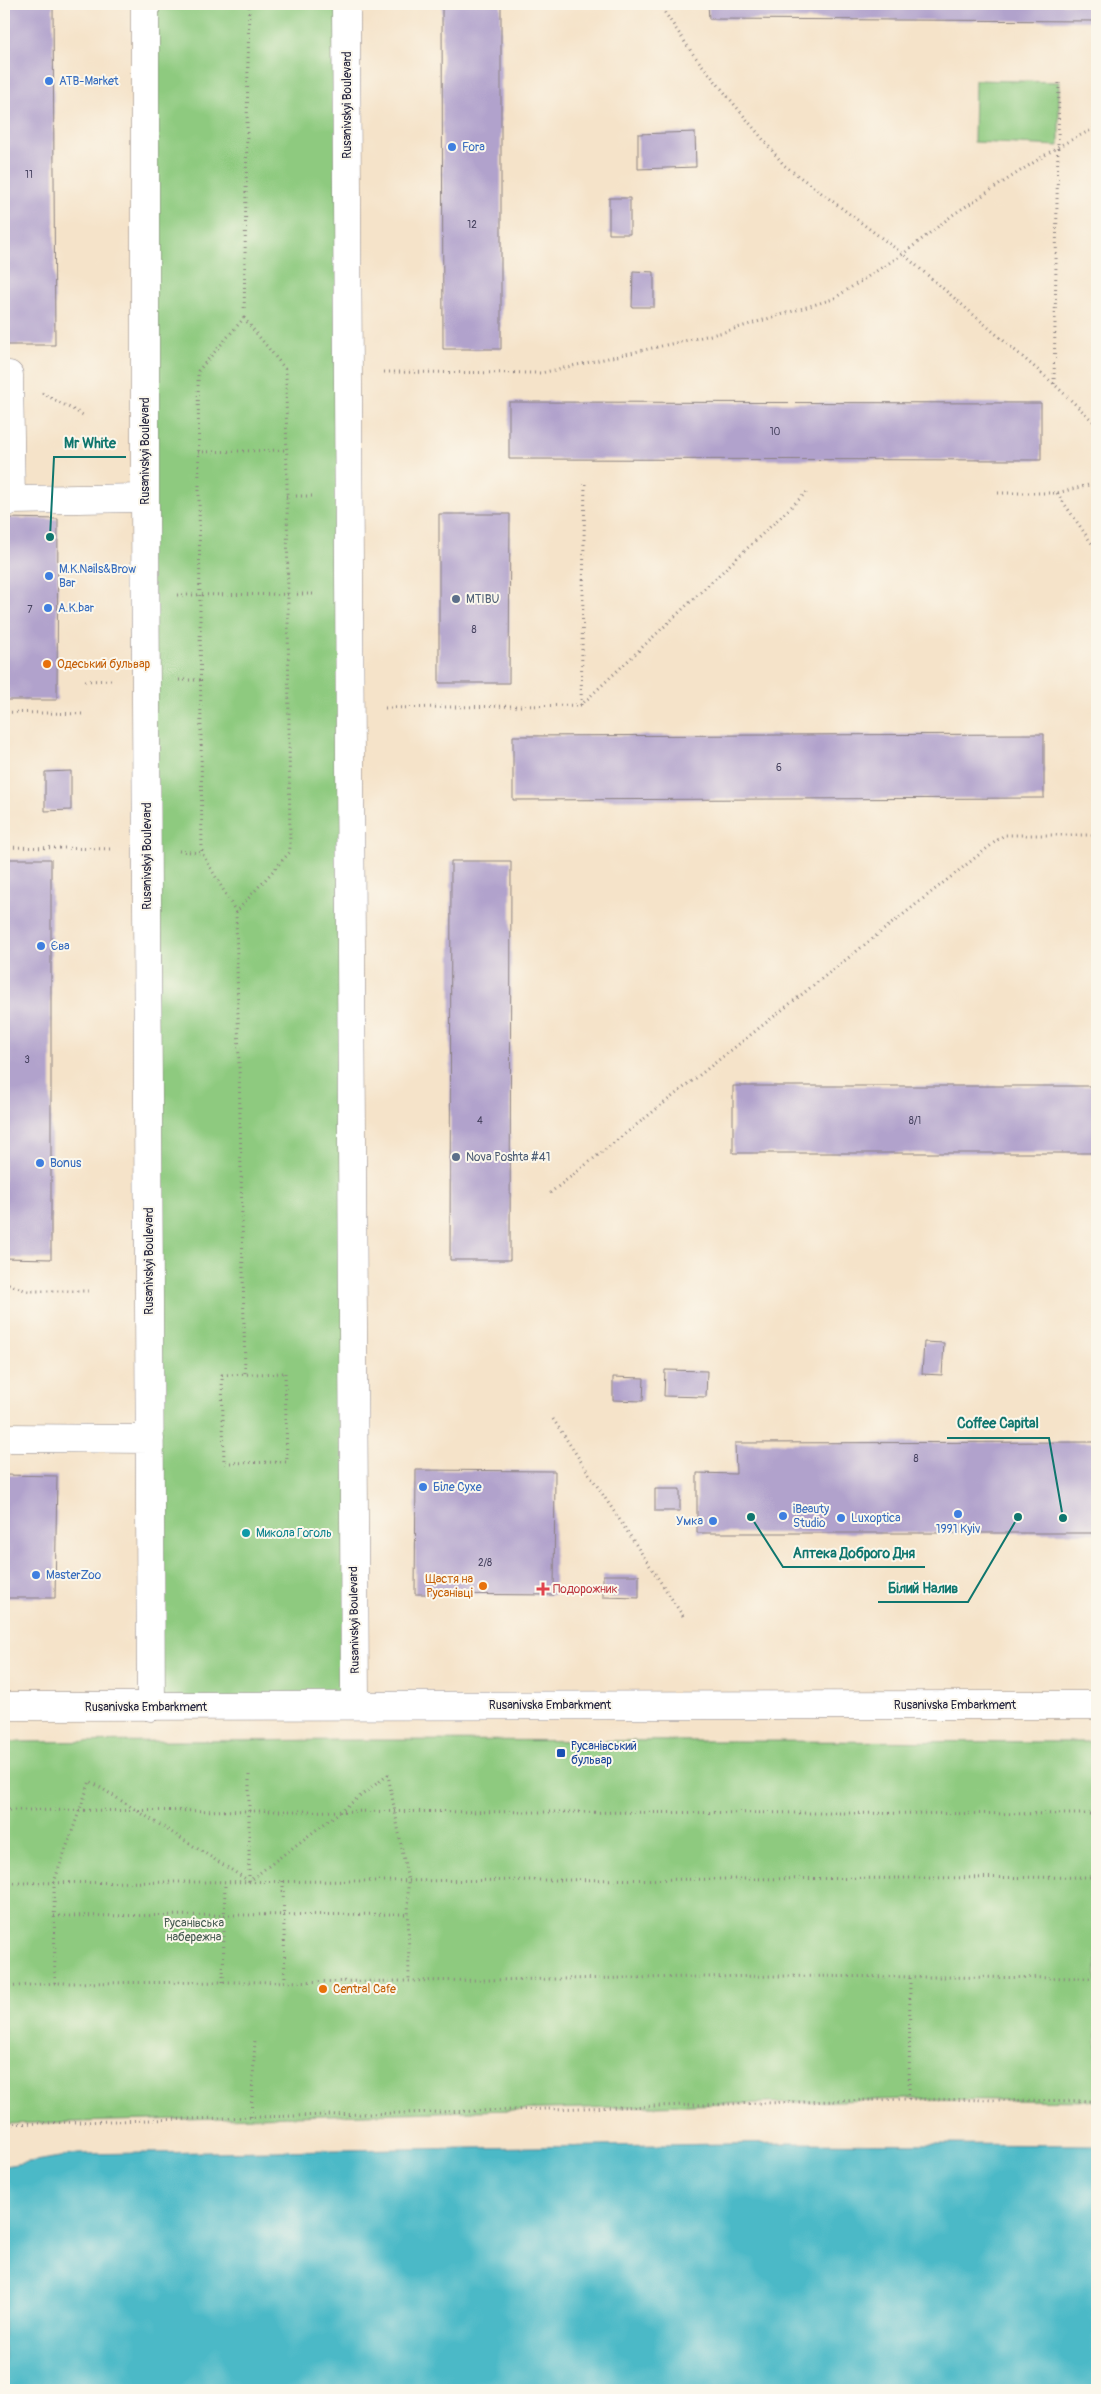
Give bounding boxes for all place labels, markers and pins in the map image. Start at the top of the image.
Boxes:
place label: ATB-Market [59,74,119,89]
marker: ATB-Market [43,75,55,87]
place label: Fora [462,140,485,155]
marker: Fora [446,141,458,153]
callout: Mr White [54,428,126,457]
place label: M.K.Nails&Brow Bar [59,562,136,591]
marker: M.K.Nails&Brow Bar [43,570,55,582]
place label: MTIBU [466,592,499,607]
marker: MTIBU [450,593,462,605]
place label: A.K.bar [58,601,95,616]
marker: A.K.bar [42,602,54,614]
place label: Одеський бульвар [57,657,151,672]
marker: Одеський бульвар [41,658,53,670]
place label: Єва [51,939,70,954]
marker: Єва [35,940,47,952]
place label: Nova Poshta #41 [466,1150,550,1165]
marker: Nova Poshta #41 [450,1151,462,1163]
place label: Bonus [50,1156,82,1171]
marker: Bonus [34,1157,46,1169]
callout: Coffee Capital [947,1409,1049,1438]
place label: Біле Сухе [433,1480,482,1495]
marker: Біле Сухе [417,1481,429,1493]
place label: iBeauty Studio [793,1502,829,1531]
marker: 1991 Kyiv [952,1508,964,1520]
marker: iBeauty Studio [777,1510,789,1522]
place label: Luxoptica [851,1511,901,1526]
marker: Luxoptica [835,1512,847,1524]
place label: Умка [676,1514,703,1529]
marker: Умка [707,1515,719,1527]
place label: 1991 Kyiv [936,1522,980,1537]
place label: Микола Гоголь [256,1526,332,1541]
marker: Микола Гоголь [240,1527,252,1539]
callout: Аптека Доброго Дня [783,1538,925,1567]
place label: MasterZoo [46,1568,102,1583]
marker: MasterZoo [30,1569,42,1581]
place label: Щастя на Русанівці [425,1572,473,1601]
callout: Білий Налив [878,1573,968,1602]
marker: Щастя на Русанівці [477,1580,489,1592]
place label: Подорожник [553,1582,618,1597]
marker: Подорожник [537,1583,549,1595]
place label: Русанівський бульвар [571,1739,637,1768]
marker: Русанівський бульвар [555,1747,567,1759]
place label: Central Cafe [333,1982,396,1997]
marker: Central Cafe [317,1983,329,1995]

